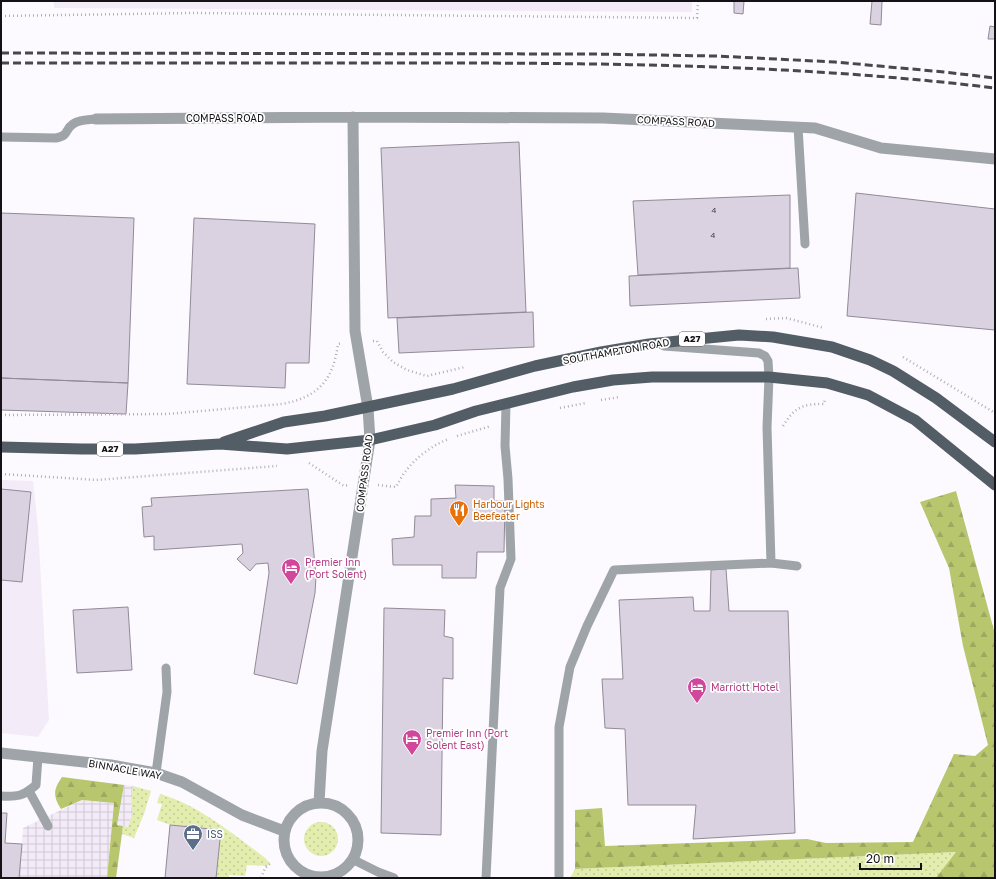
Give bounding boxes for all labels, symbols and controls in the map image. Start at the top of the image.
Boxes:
street label: COMPASS ROAD [186,112,264,124]
street label: COMPASS ROAD [637,113,715,129]
house number: 4 [712,205,717,215]
house number: 4 [711,230,716,240]
road number: A27 [679,332,705,346]
street label: SOUTHAMPTON ROAD [562,336,670,366]
street label: COMPASS ROAD [353,433,375,513]
road number: A27 [97,442,123,456]
place label: Harbour Lights Beefeater [473,498,545,522]
restaurant icon: Harbour Lights Beefeater [448,499,470,527]
place label: Premier Inn (Port Solent) [305,556,367,580]
hotel icon: Premier Inn (Port Solent) [280,557,302,585]
hotel icon: Marriott Hotel [686,676,708,704]
place label: Marriott Hotel [711,681,779,693]
place label: Premier Inn (Port Solent East) [426,727,508,751]
hotel icon: Premier Inn (Port Solent East) [401,728,423,756]
street label: BINNACLE WAY [88,757,163,781]
office icon: ISS [182,823,204,851]
place label: ISS [207,828,223,840]
scale bar [860,845,921,871]
text: 20 m [866,851,894,866]

